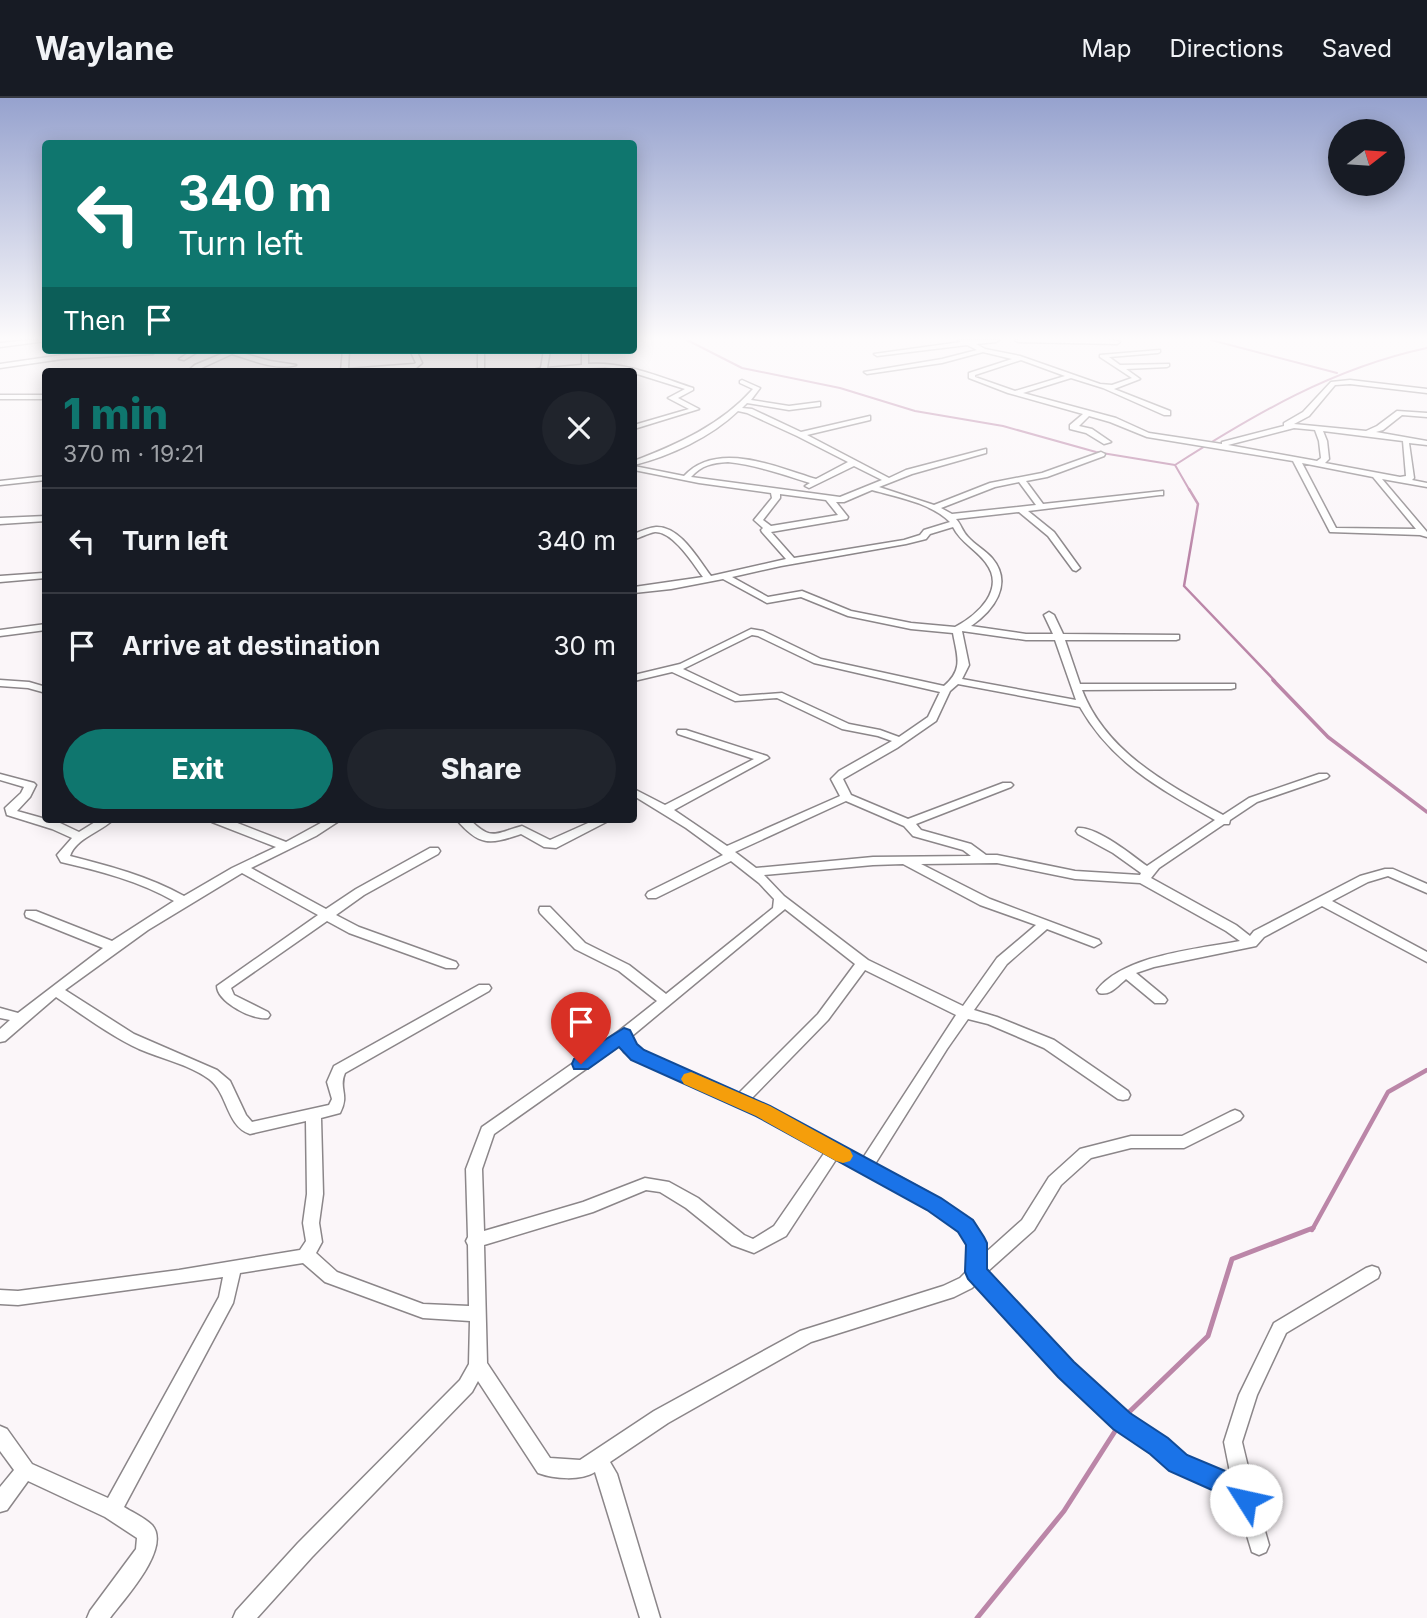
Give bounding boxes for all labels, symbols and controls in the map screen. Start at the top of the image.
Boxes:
text: Waylane [35,28,174,68]
text: Map [1082,34,1131,63]
text: Directions [1169,34,1284,63]
text: Saved [1322,34,1392,63]
north arrow [1328,119,1405,196]
map controls [1328,119,1405,196]
text: 340 m [178,164,332,223]
icon: left [63,168,154,259]
text: Turn left [178,224,303,263]
icon: arrive [140,301,178,339]
text: Then [63,305,126,336]
text: 1 min [63,388,168,439]
button: close [542,391,616,465]
text: 370 m · 19:21 [63,440,204,468]
icon: left [63,522,101,560]
text: Turn left [122,525,228,556]
text: 340 m [537,525,616,556]
icon: arrive [63,627,101,665]
text: Arrive at destination [122,630,381,661]
text: 30 m [553,630,616,661]
button: Exit [63,729,333,809]
button: Share [347,729,616,809]
pin [551,992,611,1064]
icon: arrive [562,1003,600,1041]
position arrow [1209,1463,1283,1537]

